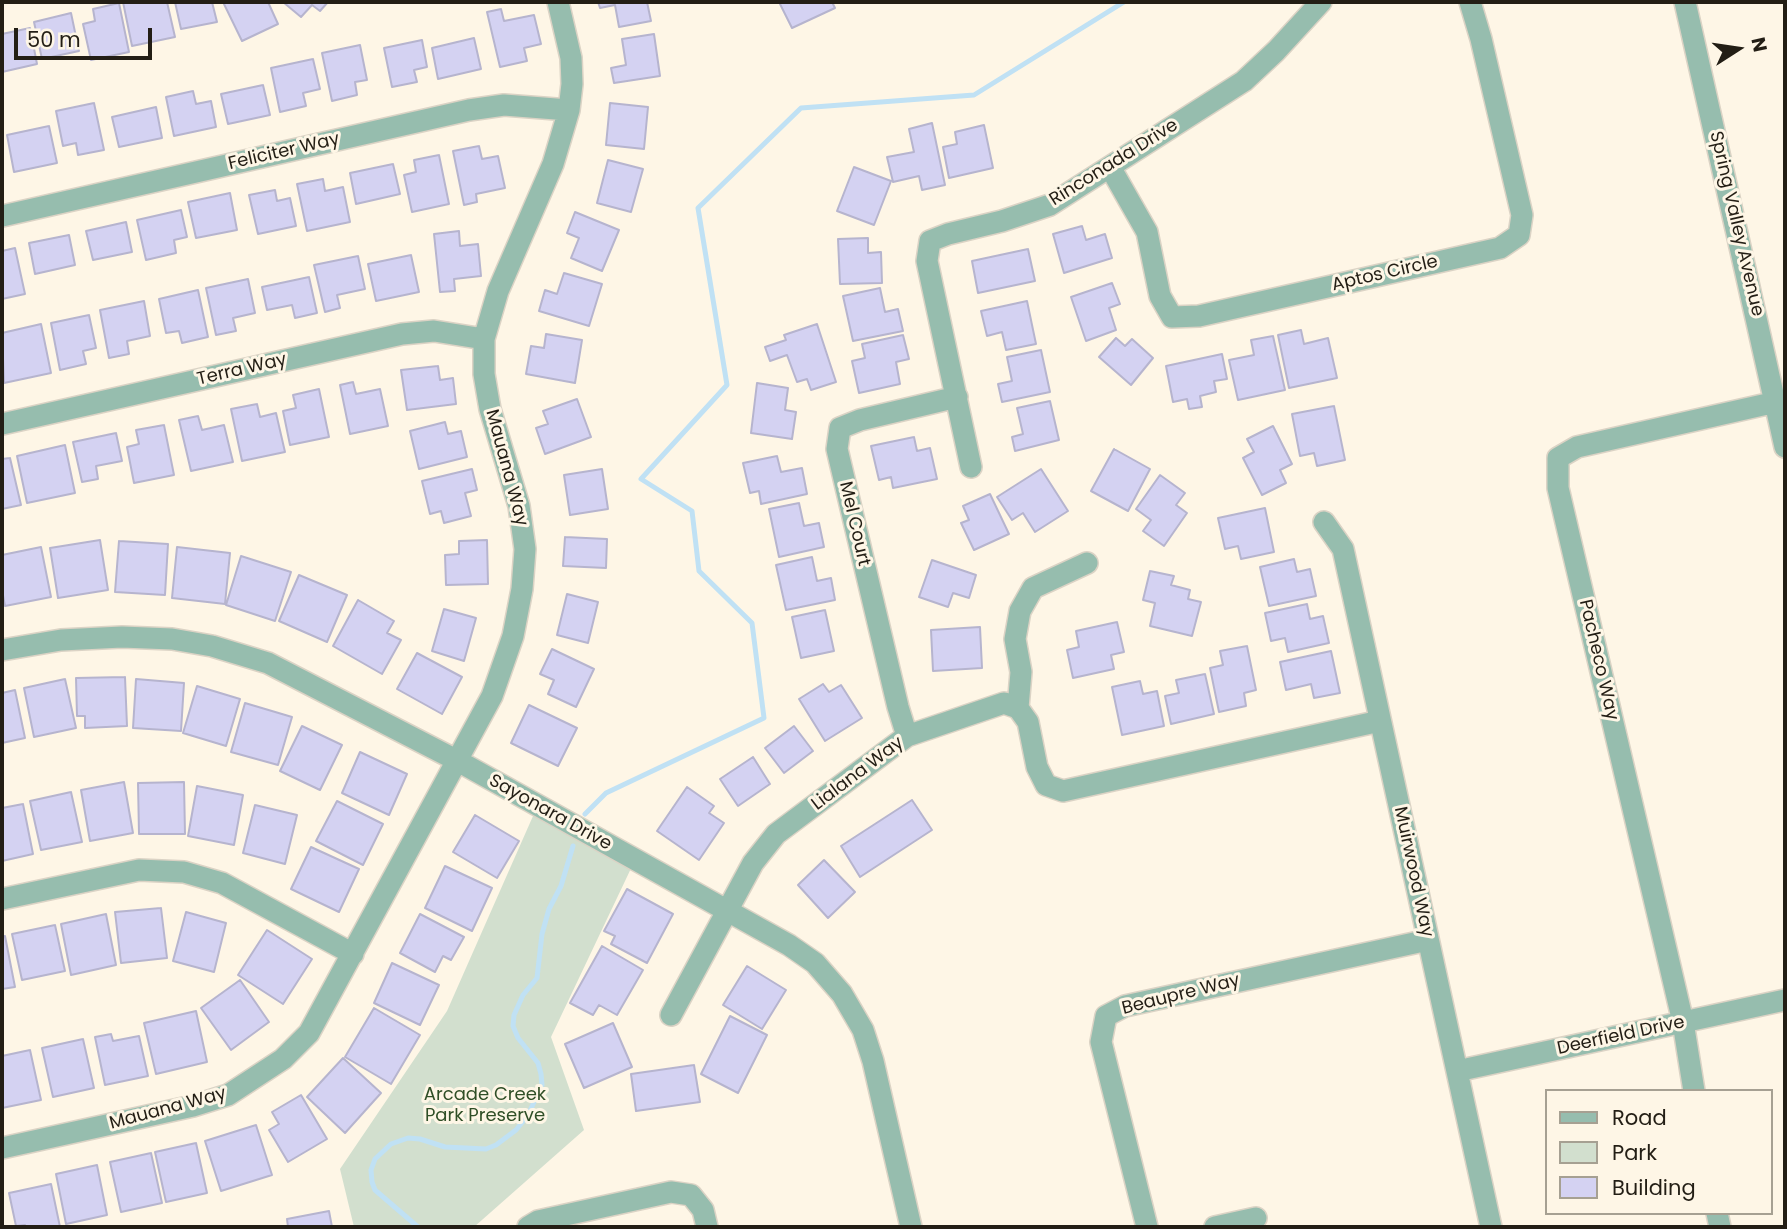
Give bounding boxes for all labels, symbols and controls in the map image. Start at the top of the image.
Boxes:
scale bar [18,14,156,58]
north arrow [1703,14,1773,84]
text: 50 m [27,25,81,54]
text: N [1744,35,1774,54]
street label: Rinconada Drive [1046,115,1182,211]
street label: Feliciter Way [226,129,342,175]
street label: Spring Valley Avenue [1704,129,1768,319]
street label: Aptos Circle [1330,251,1440,297]
street label: Terra Way [195,349,289,391]
street label: Mauana Way [480,407,532,529]
street label: Mel Court [834,480,874,568]
street label: Pacheco Way [1574,597,1622,723]
street label: Lialana Way [808,732,908,816]
street label: Sayonara Drive [485,770,615,856]
street label: Muirwood Way [1389,805,1437,939]
street label: Beaupre Way [1120,970,1242,1020]
street label: Deerfield Drive [1555,1012,1687,1060]
street label: Mauana Way [107,1083,229,1135]
park label: Arcade Creek Park Preserve [424,1084,546,1126]
legend [1546,1089,1773,1215]
text: Road [1612,1103,1667,1132]
text: Park [1612,1138,1657,1167]
text: Building [1612,1173,1696,1202]

